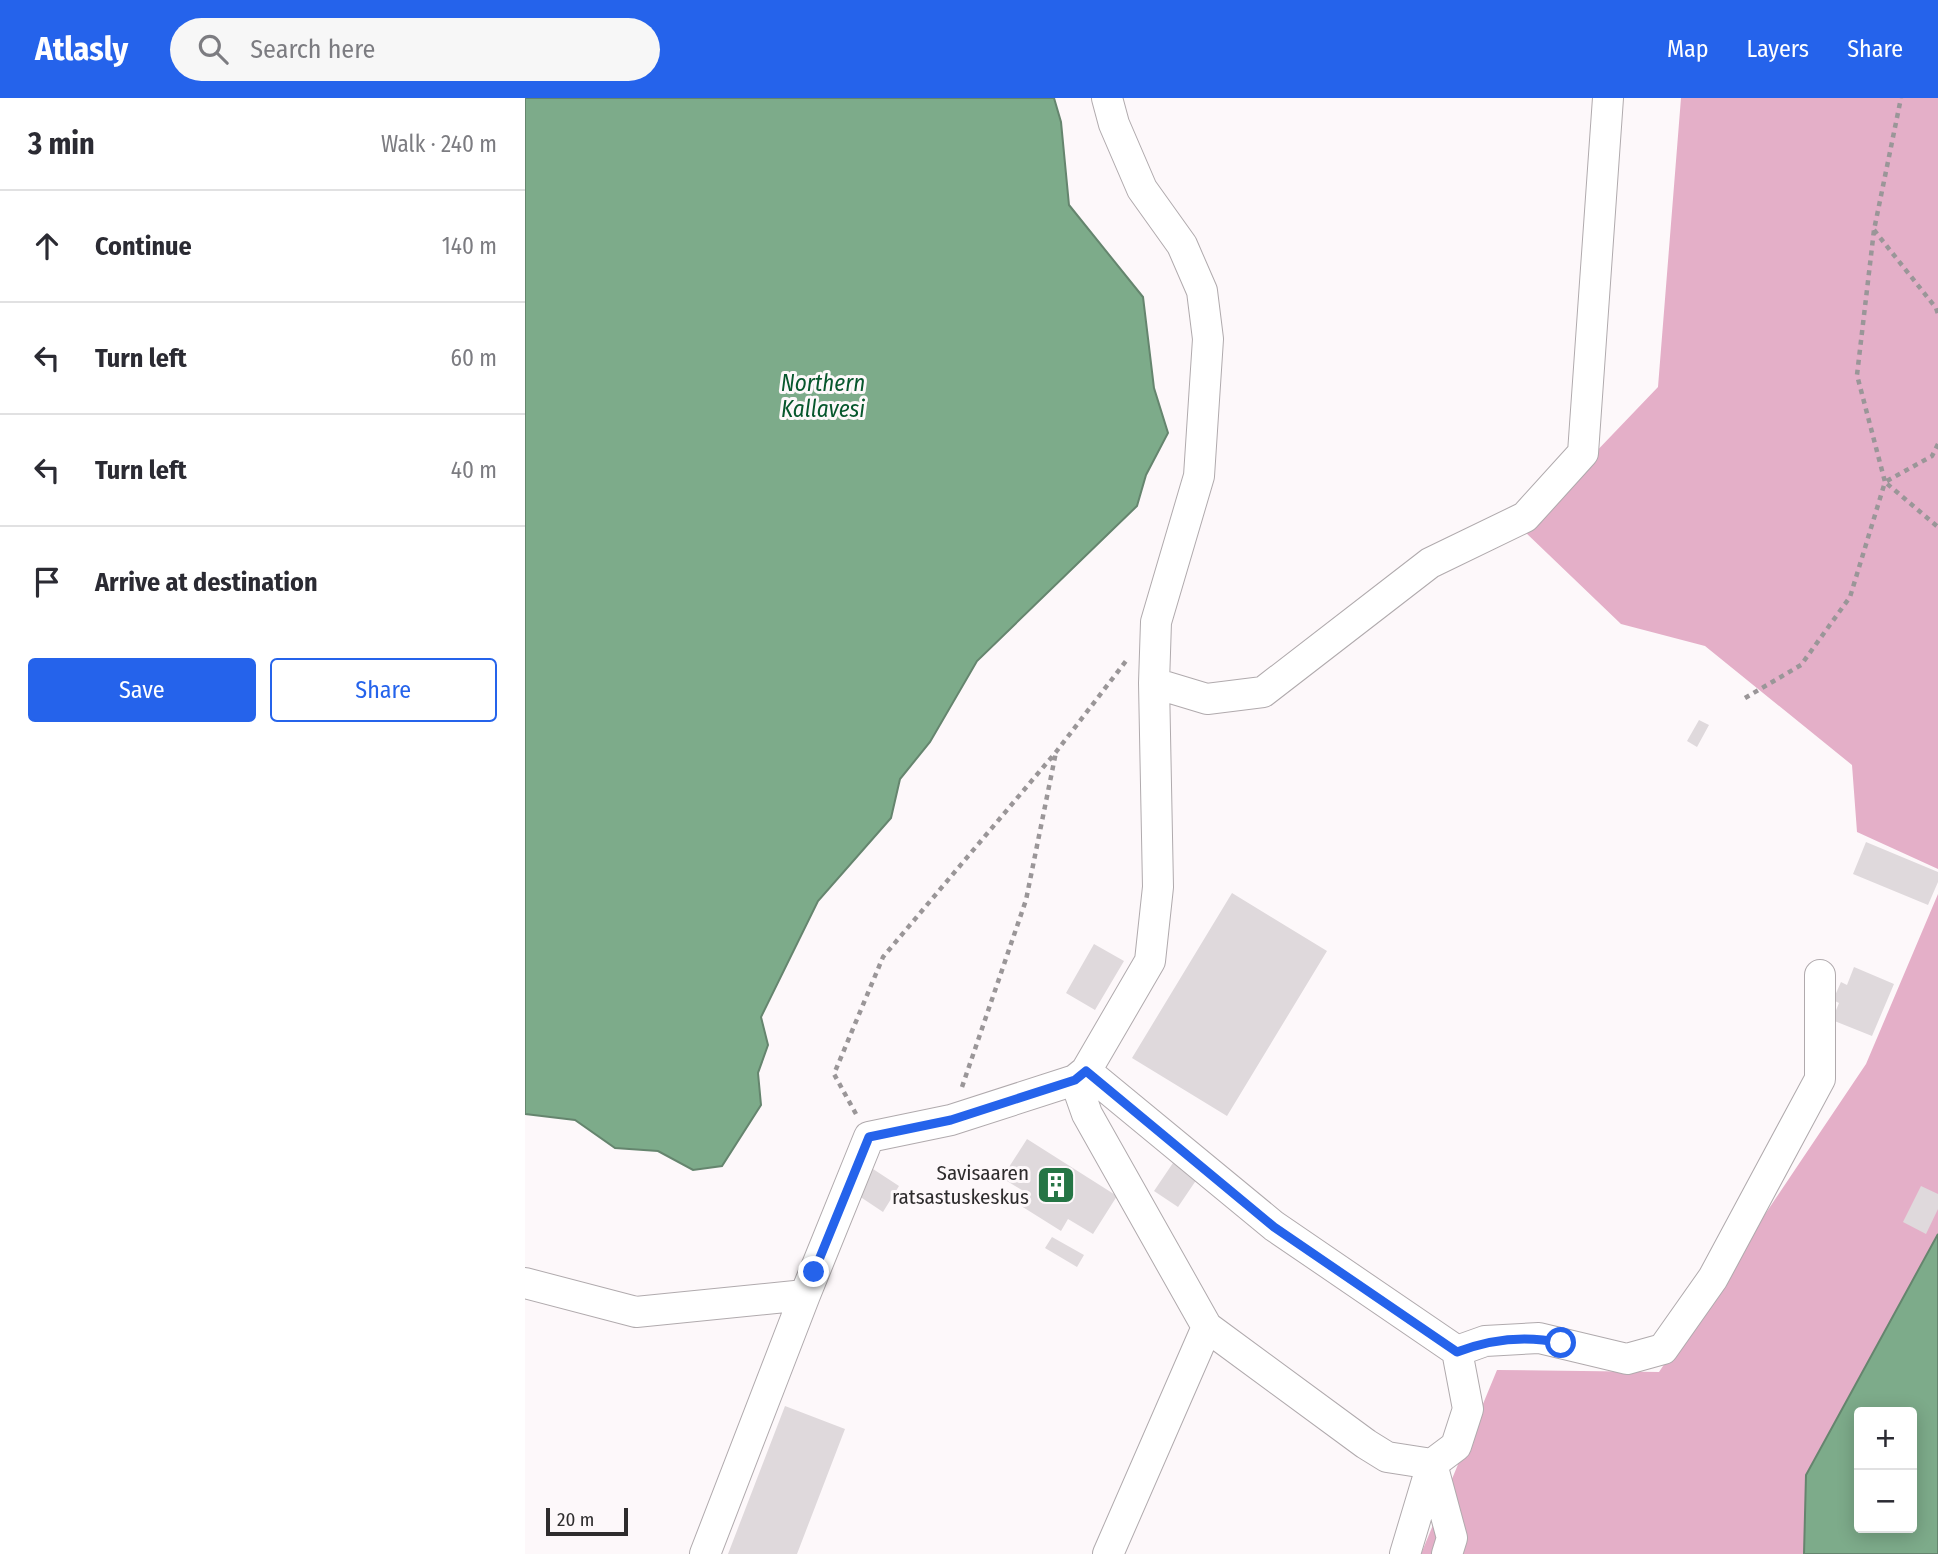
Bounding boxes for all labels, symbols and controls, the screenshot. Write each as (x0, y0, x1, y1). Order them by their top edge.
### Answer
search box (170, 18, 660, 81)
text: Atlasly (35, 29, 128, 69)
icon: search (194, 30, 232, 68)
text: Search here (250, 34, 375, 65)
text: Map (1667, 35, 1709, 63)
text: Layers (1747, 35, 1809, 63)
text: Share (1847, 35, 1903, 63)
text: 3 min (28, 126, 95, 162)
text: Walk · 240 m (381, 130, 497, 158)
icon: ahead (28, 227, 66, 265)
text: Continue (95, 231, 192, 262)
text: 140 m (442, 232, 497, 260)
icon: left (28, 339, 66, 377)
text: Turn left (95, 343, 187, 374)
text: 60 m (451, 344, 497, 372)
water label: Northern Kallavesi (781, 369, 865, 423)
icon: left (28, 451, 66, 489)
text: Turn left (95, 455, 187, 486)
text: 40 m (451, 456, 497, 484)
icon: arrive (28, 563, 66, 601)
text: Arrive at destination (95, 567, 318, 598)
button: Save (28, 658, 256, 722)
button: Share (270, 658, 497, 722)
place label: Savisaaren ratsastuskeskus (892, 1160, 1029, 1210)
building icon: Savisaaren ratsastuskeskus (1035, 1164, 1077, 1206)
route end (798, 1256, 829, 1287)
route start (1545, 1327, 1576, 1358)
map controls (1854, 1407, 1917, 1533)
button: + (1854, 1407, 1917, 1470)
button: − (1854, 1470, 1917, 1533)
scale bar (546, 1505, 628, 1537)
text: 20 m (557, 1508, 594, 1531)

